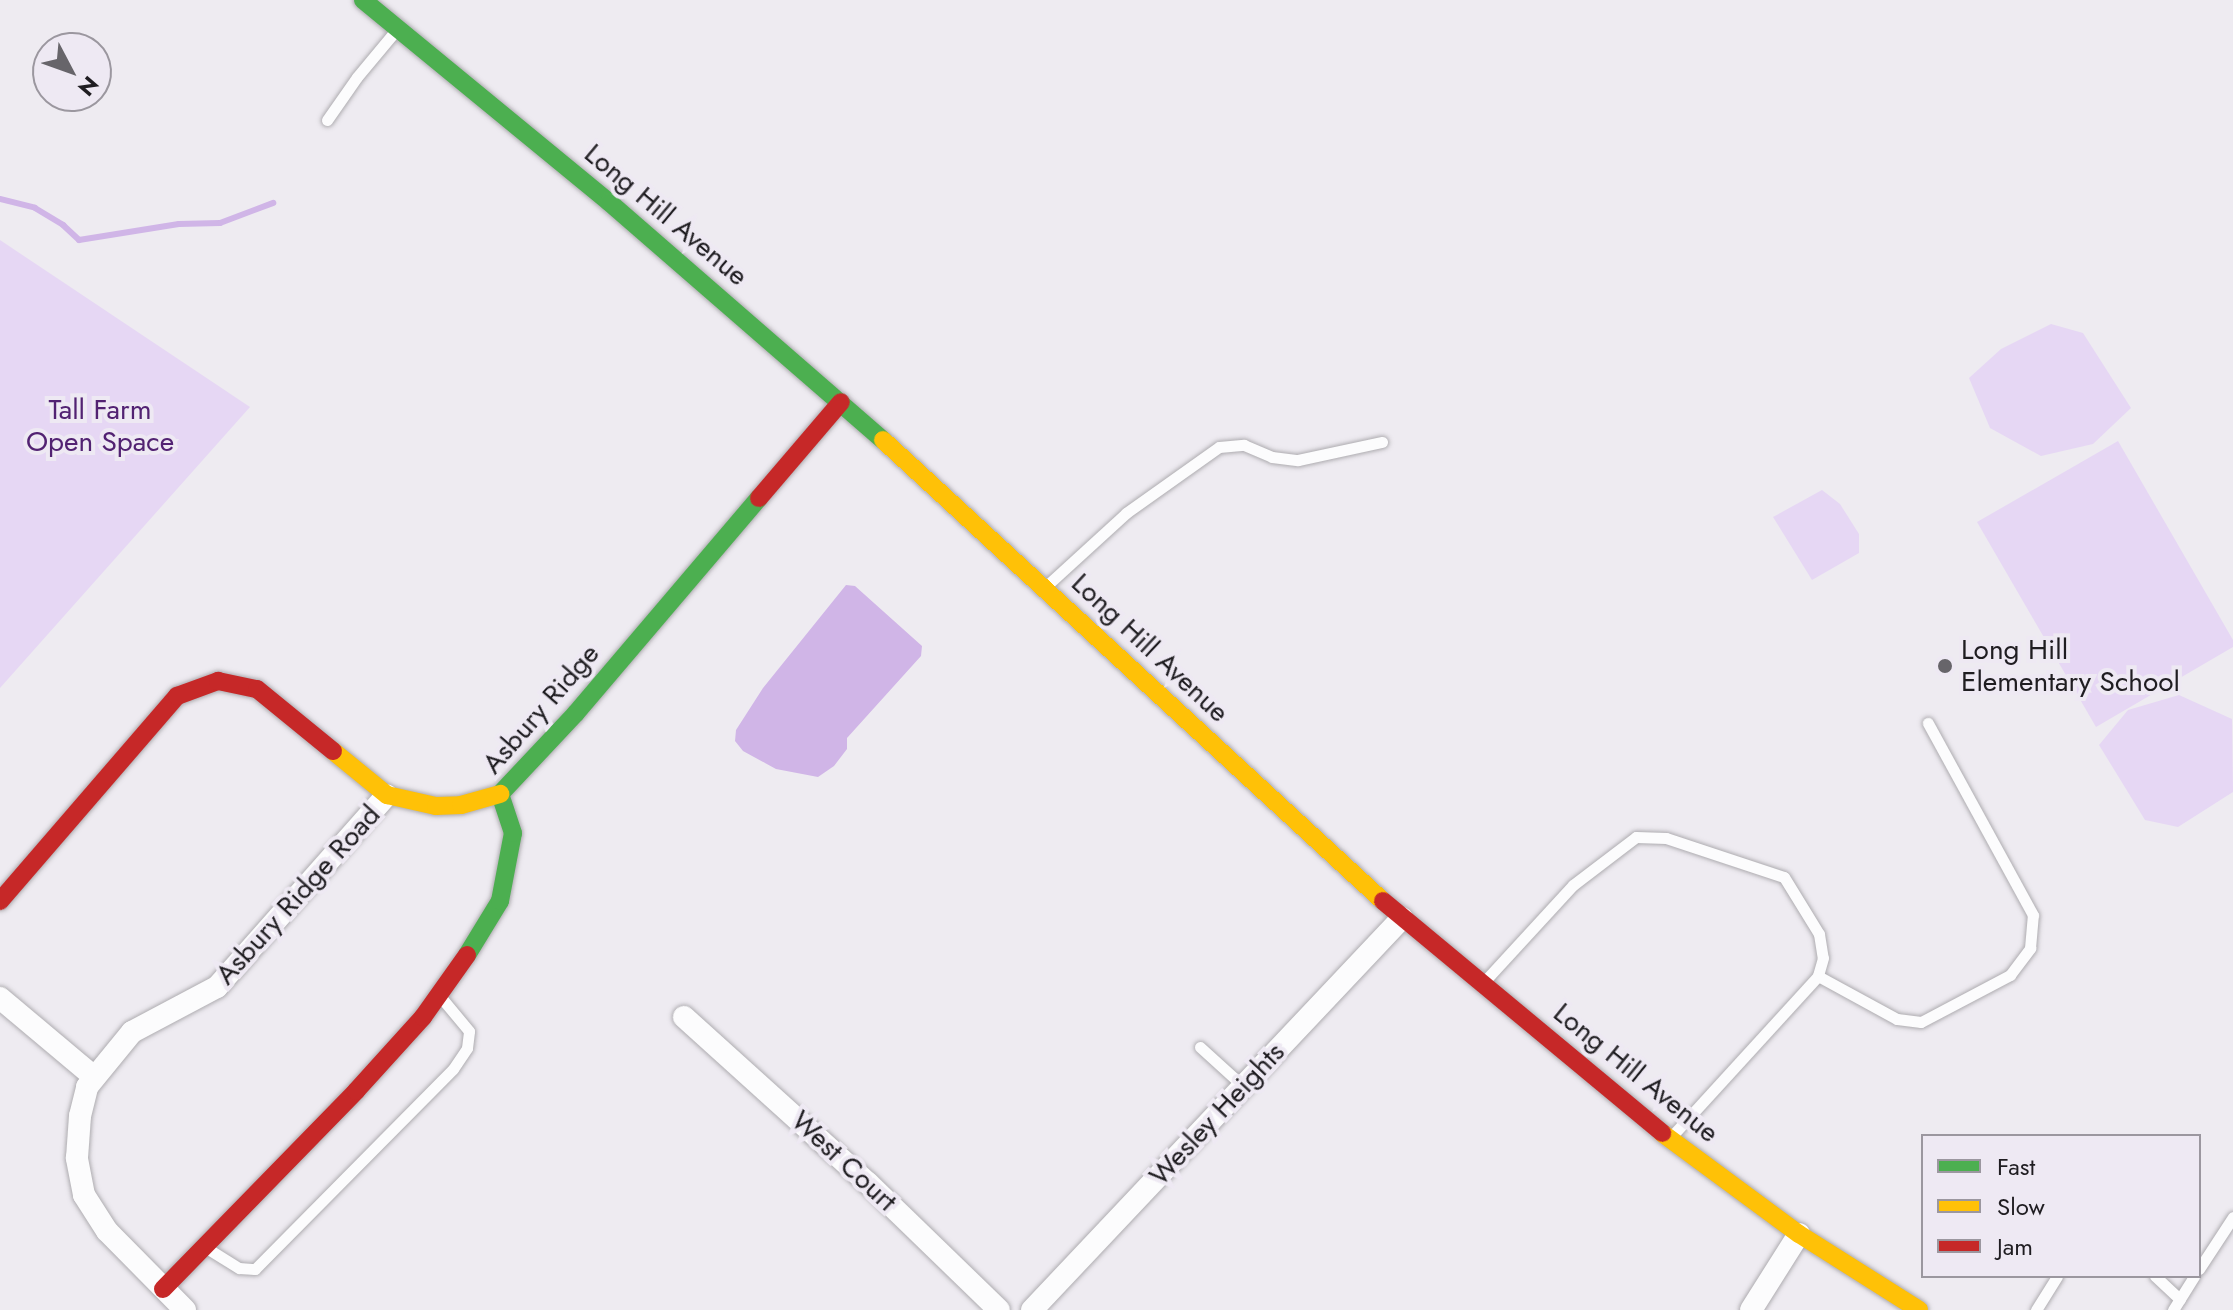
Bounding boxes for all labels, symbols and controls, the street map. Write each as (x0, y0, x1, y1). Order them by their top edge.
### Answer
north arrow (32, 32, 112, 112)
text: N (71, 69, 106, 104)
street label: Long Hill Avenue (578, 137, 754, 293)
park label: Tall Farm Open Space (26, 393, 174, 459)
street label: Long Hill Avenue (1064, 567, 1236, 729)
place label: Long Hill Elementary School (1961, 633, 2180, 699)
street label: Asbury Ridge (476, 637, 606, 781)
marker: Long Hill Elementary School (1936, 657, 1954, 675)
street label: Asbury Ridge Road (209, 798, 387, 992)
street label: Long Hill Avenue (1547, 996, 1725, 1150)
street label: Wesley Heights (1142, 1036, 1292, 1192)
street label: West Court (784, 1104, 904, 1218)
legend (1921, 1134, 2201, 1278)
text: Fast (1997, 1149, 2035, 1184)
text: Slow (1997, 1189, 2045, 1224)
text: Jam (1997, 1229, 2033, 1264)

